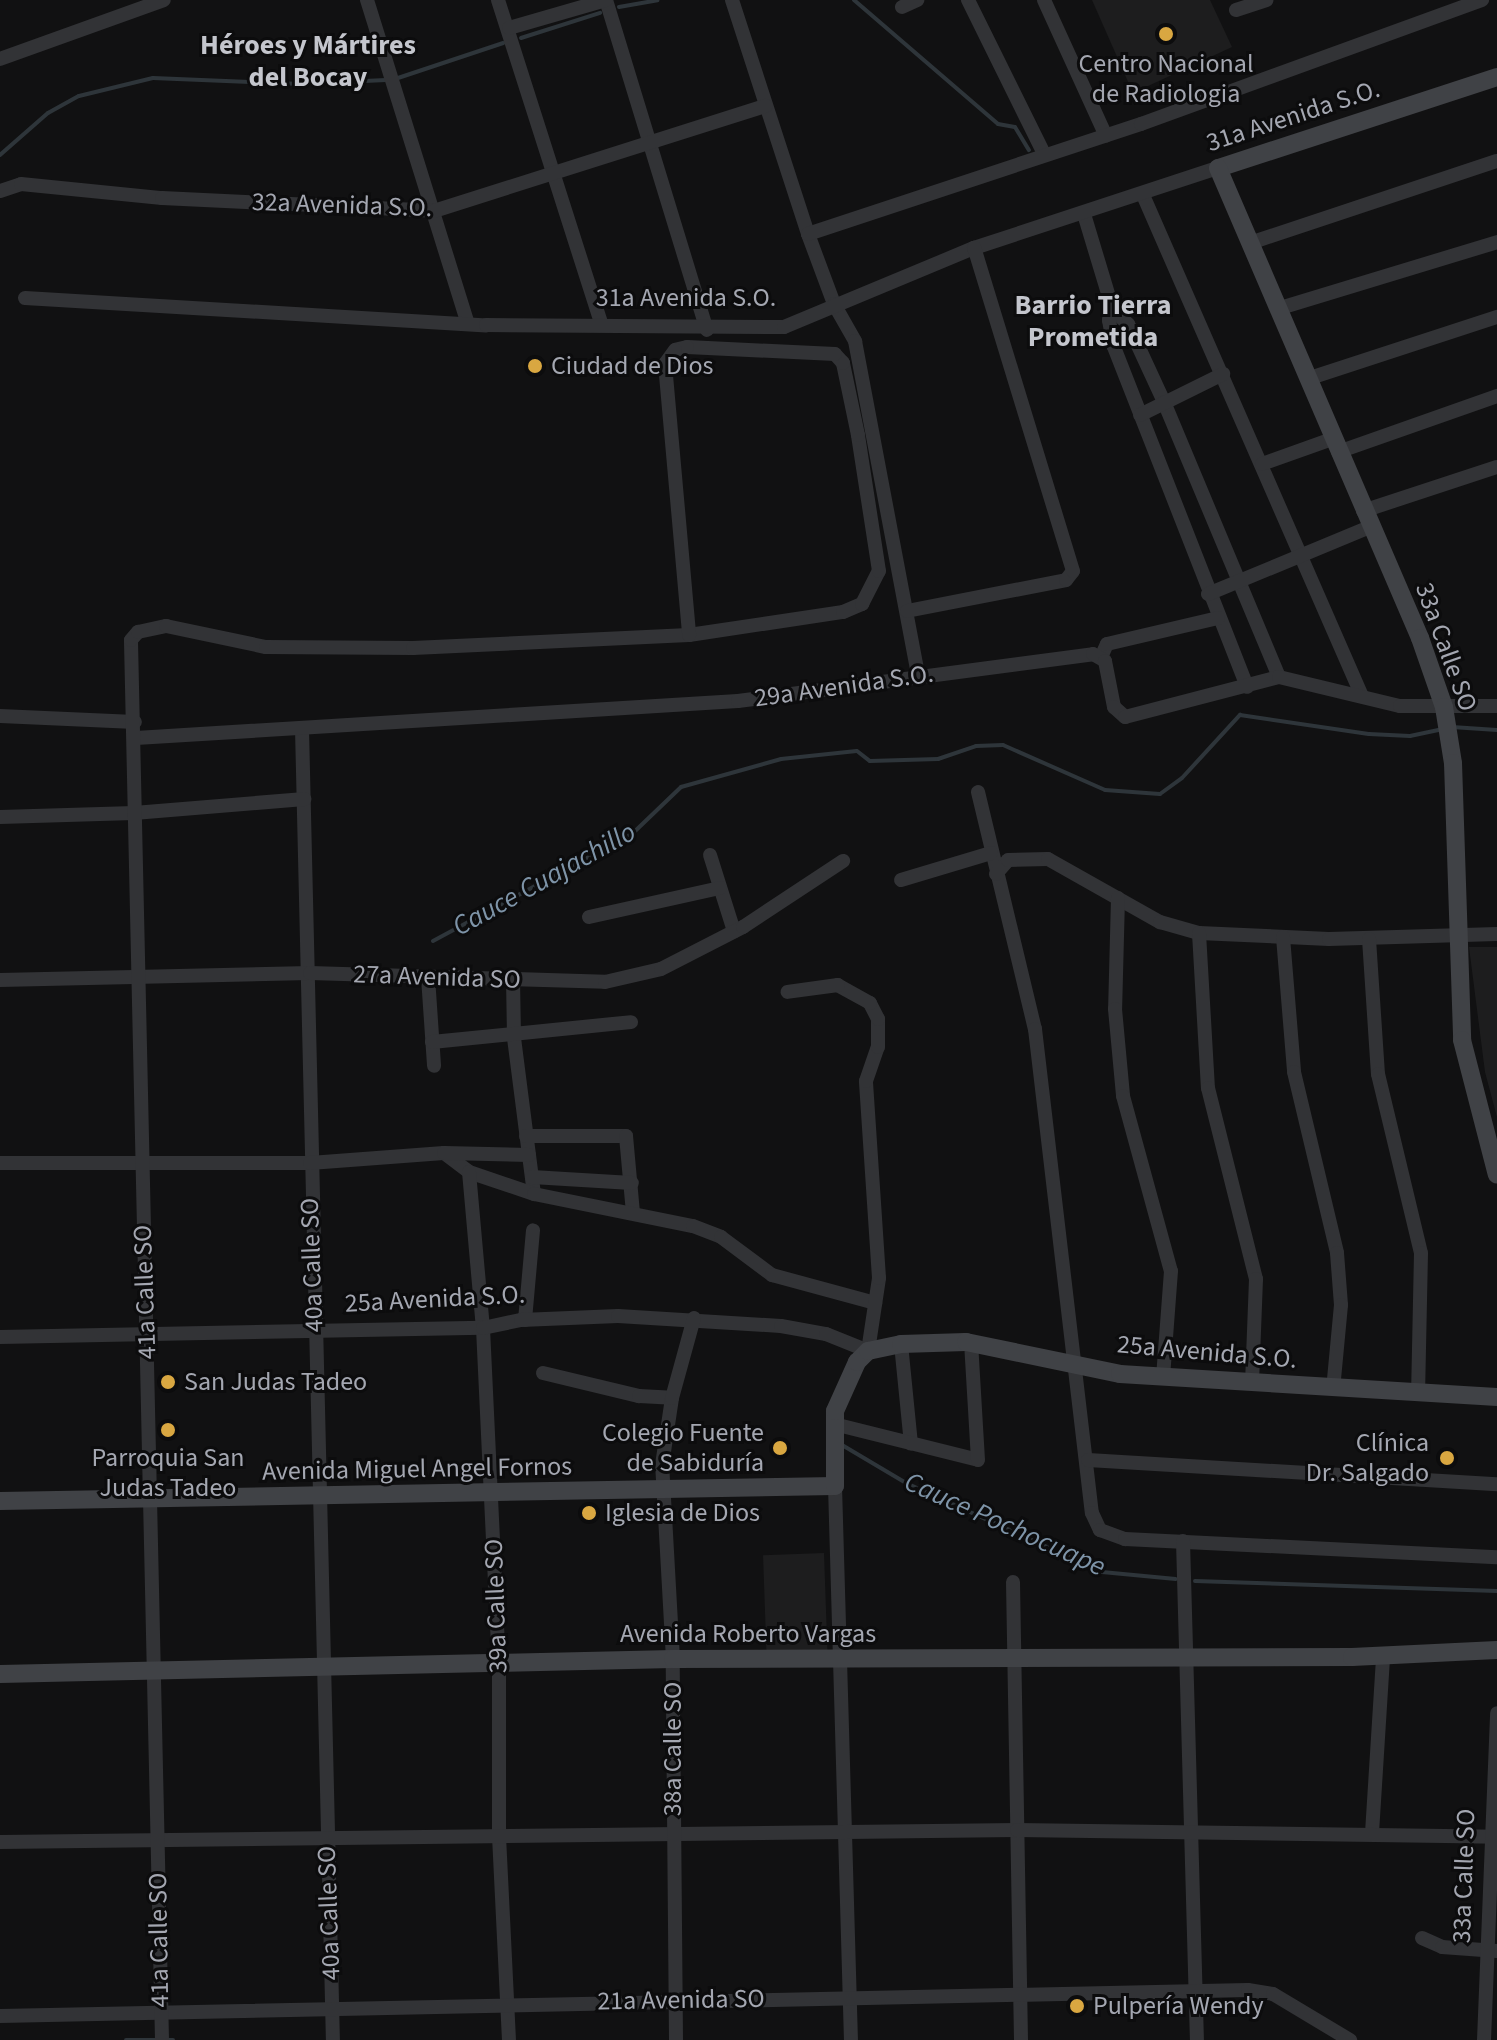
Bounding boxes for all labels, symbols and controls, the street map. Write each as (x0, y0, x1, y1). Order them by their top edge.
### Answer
marker: Centro Nacional de Radiologia (1155, 23, 1177, 45)
district label: Héroes y Mártires del Bocay (200, 28, 416, 94)
place label: Centro Nacional de Radiologia (1078, 48, 1254, 110)
street label: 31a Avenida S.O. (1202, 73, 1384, 159)
street label: 32a Avenida S.O. (251, 186, 433, 224)
street label: 31a Avenida S.O. (596, 282, 776, 314)
district label: Barrio Tierra Prometida (1015, 288, 1171, 354)
place label: Ciudad de Dios (551, 350, 713, 382)
marker: Ciudad de Dios (526, 357, 544, 375)
street label: 33a Calle SO (1408, 578, 1484, 716)
street label: 29a Avenida S.O. (752, 658, 936, 714)
water label: Cauce Cuajachillo (447, 815, 641, 943)
street label: 27a Avenida SO (353, 958, 521, 996)
street label: 40a Calle SO (294, 1197, 330, 1333)
street label: 41a Calle SO (127, 1224, 163, 1360)
street label: 25a Avenida S.O. (344, 1279, 526, 1319)
street label: 25a Avenida S.O. (1116, 1329, 1298, 1375)
place label: San Judas Tadeo (184, 1366, 367, 1398)
marker: San Judas Tadeo (159, 1373, 177, 1391)
place label: Colegio Fuente de Sabiduría (602, 1417, 764, 1478)
marker: Parroquia San Judas Tadeo (159, 1421, 177, 1439)
place label: Clínica Dr. Salgado (1306, 1427, 1429, 1488)
marker: Colegio Fuente de Sabiduría (771, 1439, 789, 1457)
place label: Parroquia San Judas Tadeo (91, 1442, 245, 1504)
marker: Clínica Dr. Salgado (1436, 1447, 1458, 1469)
street label: Avenida Miguel Angel Fornos (262, 1451, 572, 1487)
water label: Cauce Pochocuape (899, 1465, 1111, 1583)
place label: Iglesia de Dios (605, 1497, 760, 1529)
marker: Iglesia de Dios (580, 1504, 598, 1522)
street label: 39a Calle SO (478, 1538, 514, 1674)
street label: Avenida Roberto Vargas (620, 1618, 876, 1650)
street label: 38a Calle SO (657, 1682, 689, 1816)
street label: 33a Calle SO (1446, 1808, 1482, 1944)
street label: 40a Calle SO (311, 1845, 347, 1981)
street label: 41a Calle SO (142, 1872, 176, 2008)
street label: 21a Avenida SO (597, 1983, 765, 2017)
place label: Pulpería Wendy (1093, 1990, 1264, 2022)
marker: Pulpería Wendy (1068, 1997, 1086, 2015)

